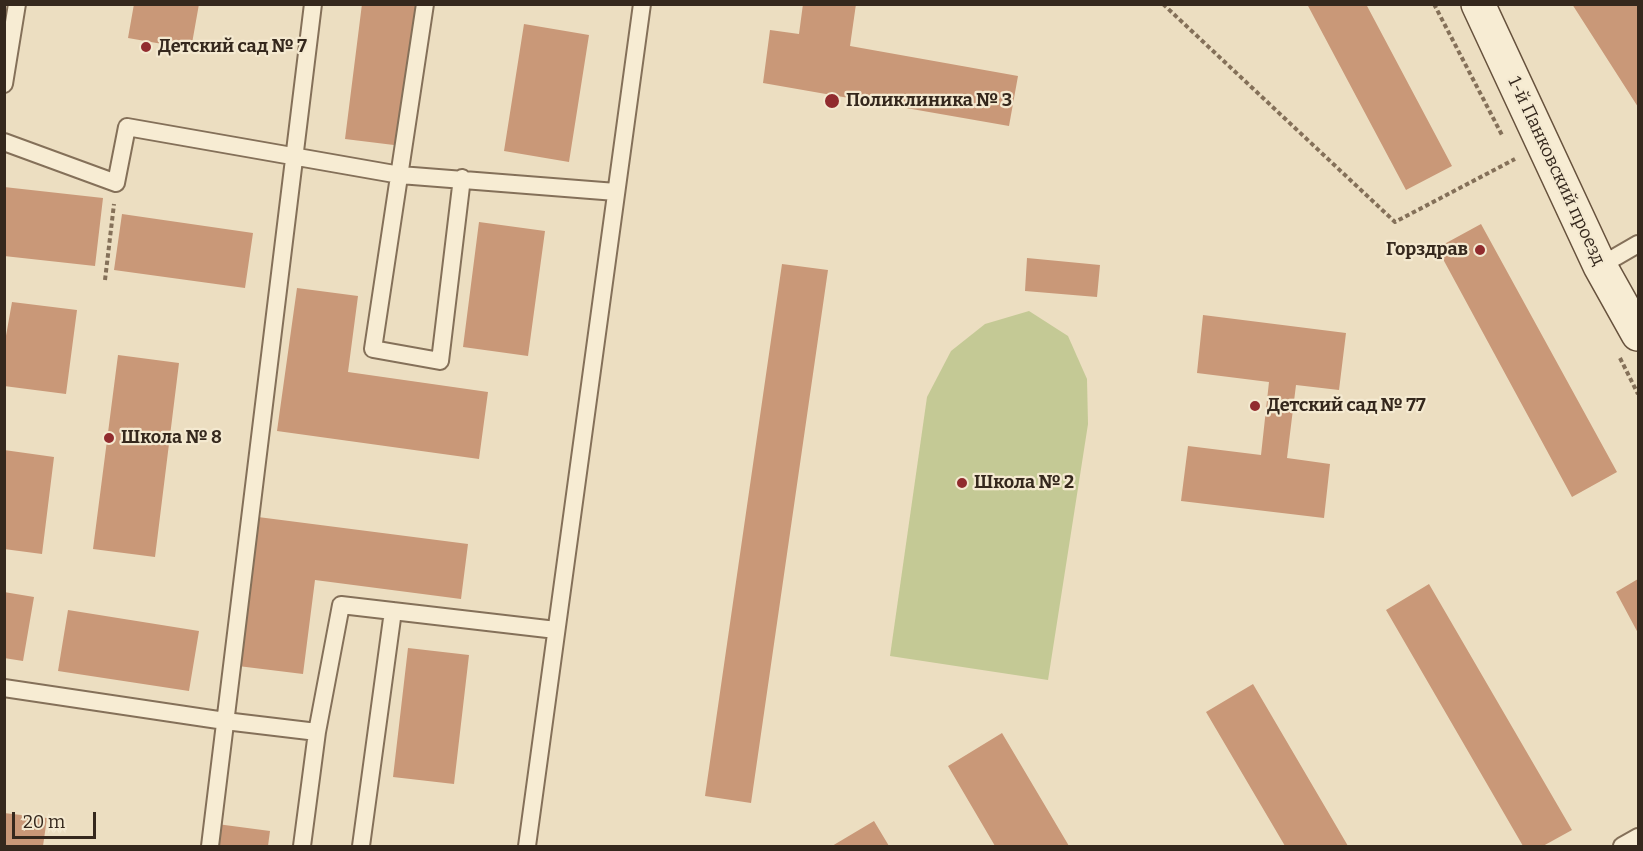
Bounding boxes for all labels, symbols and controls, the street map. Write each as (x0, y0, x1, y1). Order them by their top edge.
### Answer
place label: Детский сад № 7 (158, 36, 307, 58)
marker: Детский сад № 7 (139, 40, 153, 54)
street label: 1-й Панковский проезд (1503, 73, 1609, 269)
place label: Поликлиника № 3 (846, 90, 1012, 112)
marker: Поликлиника № 3 (823, 92, 841, 110)
place label: Горздрав (1386, 239, 1468, 261)
marker: Горздрав (1473, 243, 1487, 257)
place label: Детский сад № 77 (1267, 395, 1426, 417)
marker: Детский сад № 77 (1248, 399, 1262, 413)
place label: Школа № 8 (121, 427, 222, 449)
marker: Школа № 8 (102, 431, 116, 445)
place label: Школа № 2 (974, 472, 1074, 494)
marker: Школа № 2 (955, 476, 969, 490)
scale bar (15, 800, 99, 838)
text: 20 m (23, 811, 65, 833)

